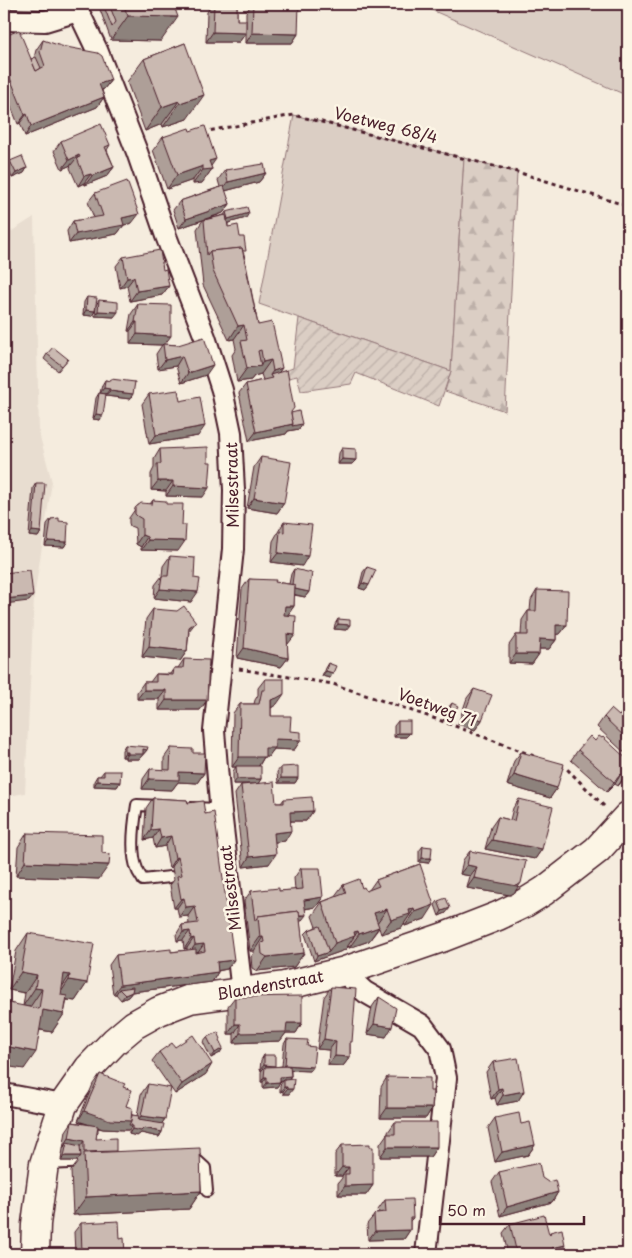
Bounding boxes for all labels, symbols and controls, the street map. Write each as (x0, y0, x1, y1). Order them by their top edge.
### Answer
street label: Voetweg 68/4 (332, 100, 441, 149)
street label: Milsestraat (218, 441, 244, 528)
street label: Voetweg 71 (395, 681, 480, 731)
street label: Milsestraat (212, 844, 246, 932)
street label: Blandenstraat (214, 963, 326, 1005)
scale bar (440, 1193, 583, 1225)
text: 50 m (447, 1198, 486, 1221)

